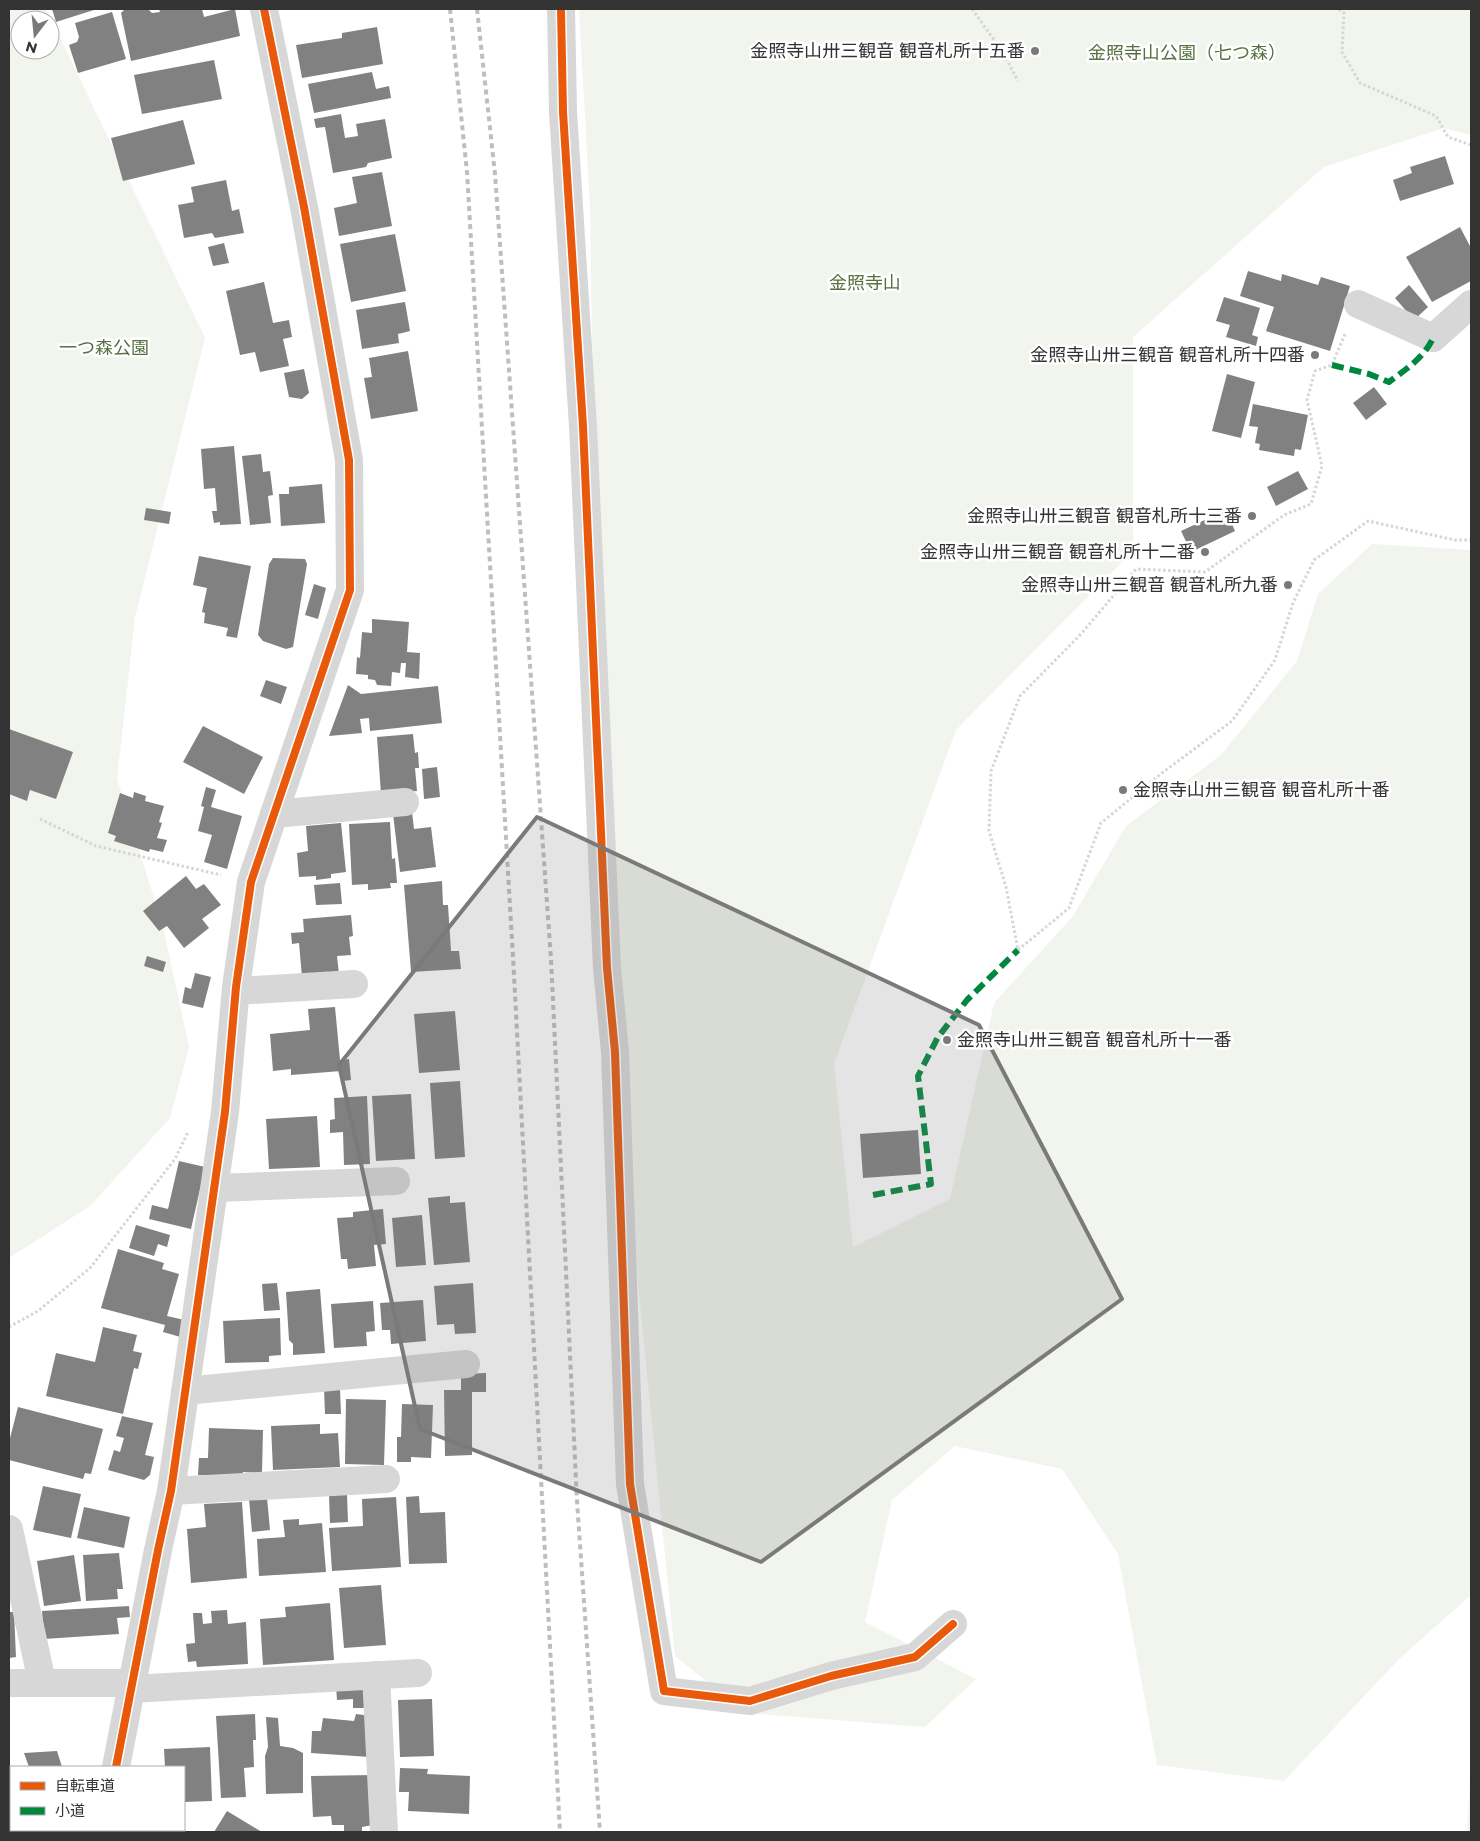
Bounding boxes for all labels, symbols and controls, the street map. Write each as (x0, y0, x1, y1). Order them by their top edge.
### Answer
north arrow (10, 10, 60, 60)
text: N (23, 37, 39, 58)
place label: 金照寺山卅三観音 観音札所十五番 (750, 40, 1025, 62)
park label: 金照寺山公園（七つ森） (1088, 42, 1286, 64)
marker: 金照寺山卅三観音 観音札所十五番 (1029, 45, 1041, 57)
park label: 金照寺山 (829, 272, 901, 294)
park label: 一つ森公園 (59, 337, 149, 359)
place label: 金照寺山卅三観音 観音札所十四番 (1030, 344, 1305, 366)
marker: 金照寺山卅三観音 観音札所十四番 (1309, 349, 1321, 361)
place label: 金照寺山卅三観音 観音札所十三番 (967, 505, 1242, 527)
marker: 金照寺山卅三観音 観音札所十三番 (1246, 510, 1258, 522)
place label: 金照寺山卅三観音 観音札所十二番 (920, 541, 1195, 563)
marker: 金照寺山卅三観音 観音札所十二番 (1199, 546, 1211, 558)
place label: 金照寺山卅三観音 観音札所九番 (1021, 574, 1278, 596)
marker: 金照寺山卅三観音 観音札所九番 (1282, 579, 1294, 591)
place label: 金照寺山卅三観音 観音札所十番 (1133, 779, 1390, 801)
marker: 金照寺山卅三観音 観音札所十番 (1117, 784, 1129, 796)
place label: 金照寺山卅三観音 観音札所十一番 (957, 1029, 1232, 1051)
marker: 金照寺山卅三観音 観音札所十一番 (941, 1034, 953, 1046)
legend (10, 1766, 185, 1831)
text: 自転車道 (55, 1776, 115, 1795)
text: 小道 (55, 1801, 85, 1820)

